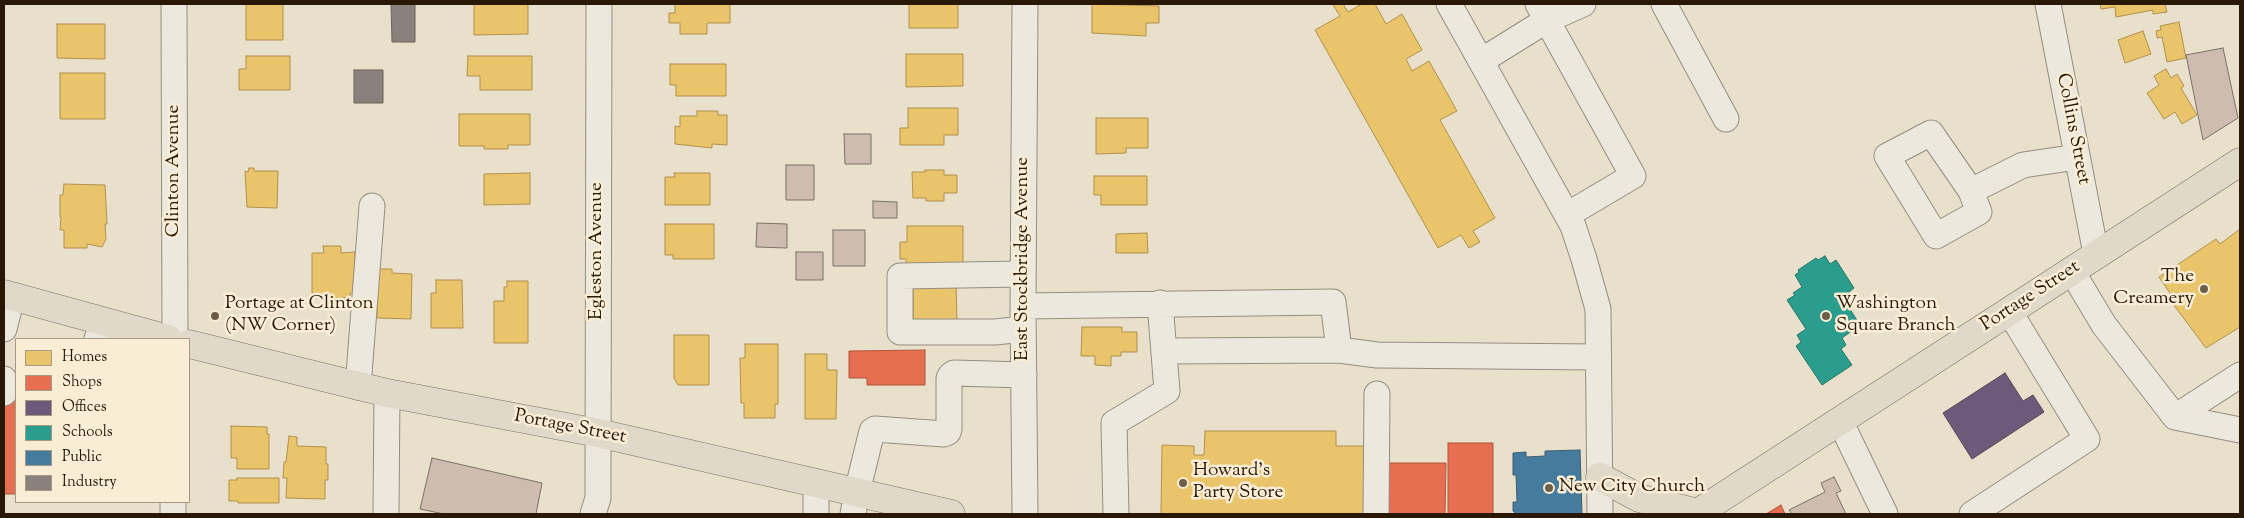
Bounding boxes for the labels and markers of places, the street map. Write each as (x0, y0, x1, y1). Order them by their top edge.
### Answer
place label: The Creamery (2113, 267, 2194, 311)
marker: The Creamery (2198, 283, 2210, 295)
place label: Portage at Clinton (NW Corner) (225, 294, 374, 338)
place label: Washington Square Branch (1836, 294, 1956, 338)
marker: Portage at Clinton (NW Corner) (209, 310, 221, 322)
marker: Washington Square Branch (1820, 310, 1832, 322)
place label: Howard's Party Store (1193, 461, 1283, 505)
marker: Howard's Party Store (1177, 477, 1189, 489)
place label: New City Church (1559, 477, 1705, 499)
marker: New City Church (1543, 482, 1555, 494)

